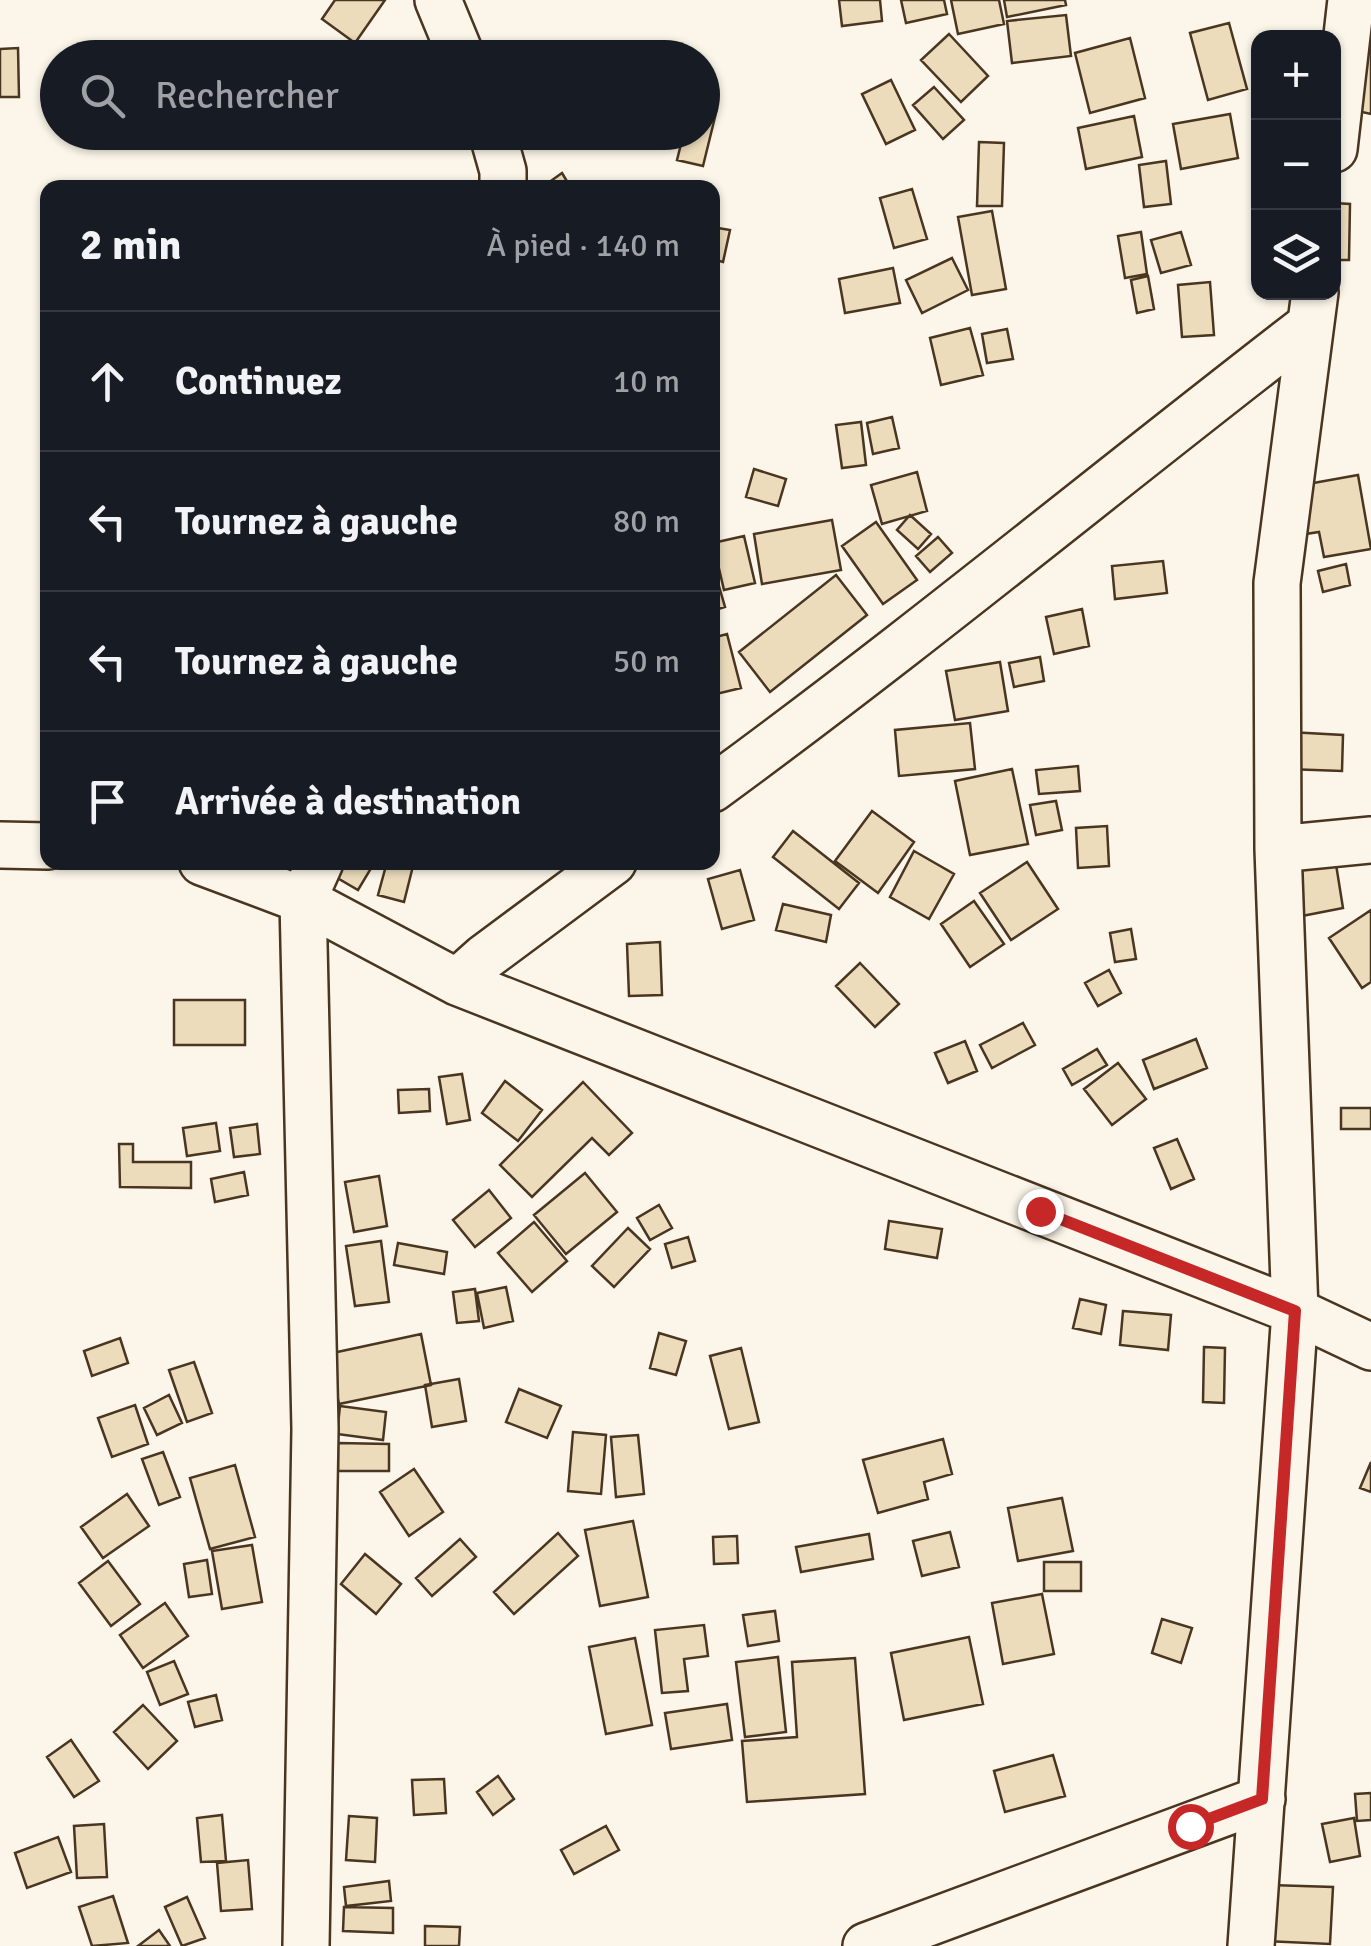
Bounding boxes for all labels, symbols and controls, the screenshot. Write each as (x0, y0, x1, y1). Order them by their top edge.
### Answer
map controls (1251, 30, 1341, 300)
button: + (1251, 30, 1341, 120)
search box (40, 40, 720, 150)
icon: search (75, 68, 130, 123)
text: Rechercher (155, 72, 339, 119)
button: − (1251, 120, 1341, 210)
button: layers (1251, 210, 1341, 300)
text: 2 min (80, 220, 181, 271)
text: À pied · 140 m (487, 226, 680, 265)
icon: ahead (80, 354, 135, 409)
text: Continuez (175, 358, 342, 405)
text: 10 m (613, 362, 680, 401)
icon: left (80, 494, 135, 549)
text: Tournez à gauche (175, 498, 458, 545)
text: 80 m (613, 502, 680, 541)
icon: left (80, 634, 135, 689)
text: Tournez à gauche (175, 638, 458, 685)
text: 50 m (613, 642, 680, 681)
icon: arrive (80, 774, 135, 829)
text: Arrivée à destination (175, 778, 521, 825)
route end (1018, 1189, 1064, 1235)
route start (1168, 1804, 1214, 1850)

